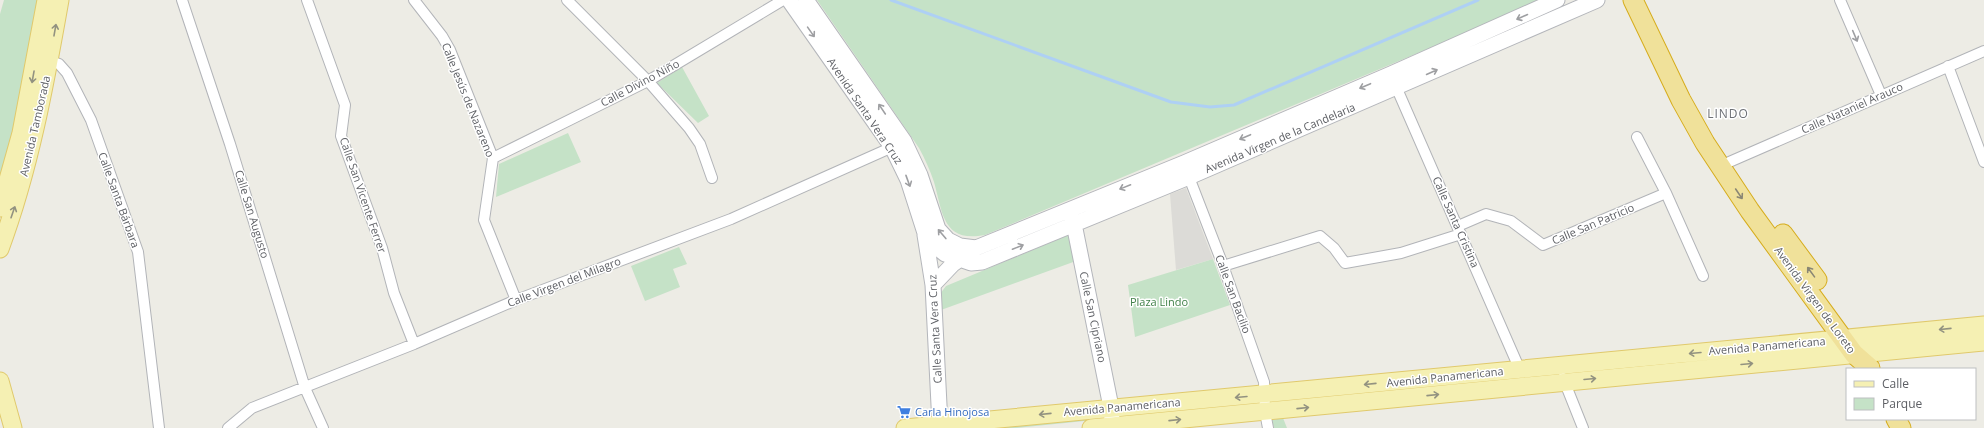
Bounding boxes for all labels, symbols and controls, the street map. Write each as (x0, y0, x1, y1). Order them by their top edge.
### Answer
one-way arrow (1517, 14, 1529, 21)
one-way arrow (51, 24, 59, 37)
one-way arrow (807, 26, 815, 37)
one-way arrow (1852, 29, 1860, 41)
street label: Calle Jesús de Nazareno (439, 40, 498, 160)
street label: Calle Divino Niño (598, 55, 682, 110)
street label: Avenida Santa Vera Cruz (824, 55, 907, 167)
one-way arrow (1426, 68, 1438, 76)
one-way arrow (29, 70, 37, 83)
street label: Avenida Tamborada (16, 74, 53, 178)
street label: Calle Nataniel Arauco (1799, 78, 1905, 137)
one-way arrow (1359, 83, 1371, 90)
street label: Avenida Virgen de la Candelaria (1202, 99, 1357, 176)
one-way arrow (878, 104, 886, 115)
district label: LINDO (1707, 105, 1749, 122)
one-way arrow (1240, 134, 1252, 141)
street label: Calle San Vicente Ferrer (337, 135, 390, 255)
street label: Calle Santa Bárbara (95, 150, 144, 250)
street label: Calle San Augusto (232, 168, 273, 260)
one-way arrow (905, 174, 912, 187)
street label: Calle Santa Cristina (1430, 174, 1483, 270)
one-way arrow (1120, 183, 1132, 191)
one-way arrow (1734, 188, 1743, 199)
street label: Calle San Patricio (1549, 199, 1637, 248)
one-way arrow (10, 206, 17, 219)
one-way arrow (937, 228, 946, 239)
one-way arrow (1011, 243, 1023, 251)
street label: Avenida Virgen de Loreto (1771, 243, 1860, 357)
street label: Calle San Bacilio (1212, 252, 1255, 336)
street label: Calle Virgen del Milagro (505, 253, 623, 310)
one-way arrow (1807, 267, 1816, 278)
street label: Calle San Cipriano (1077, 270, 1111, 364)
street label: Calle Santa Vera Cruz (924, 274, 945, 384)
park label: Plaza Lindo (1130, 294, 1189, 309)
one-way arrow (1939, 325, 1952, 332)
street label: Avenida Panamericana (1708, 333, 1826, 358)
one-way arrow (1689, 349, 1702, 356)
one-way arrow (1740, 360, 1753, 368)
street label: Avenida Panamericana (1386, 363, 1504, 390)
legend (1846, 368, 1976, 420)
one-way arrow (1583, 375, 1596, 383)
text: Calle (1882, 375, 1909, 392)
one-way arrow (1364, 381, 1377, 388)
one-way arrow (1426, 391, 1439, 399)
one-way arrow (1235, 393, 1248, 400)
street label: Avenida Panamericana (1063, 394, 1181, 419)
text: Parque (1882, 395, 1922, 412)
supermarket icon: Carla Hinojosa (896, 404, 912, 420)
place label: Carla Hinojosa (915, 404, 989, 419)
one-way arrow (1296, 405, 1309, 412)
one-way arrow (1039, 410, 1052, 418)
one-way arrow (1168, 417, 1181, 424)

